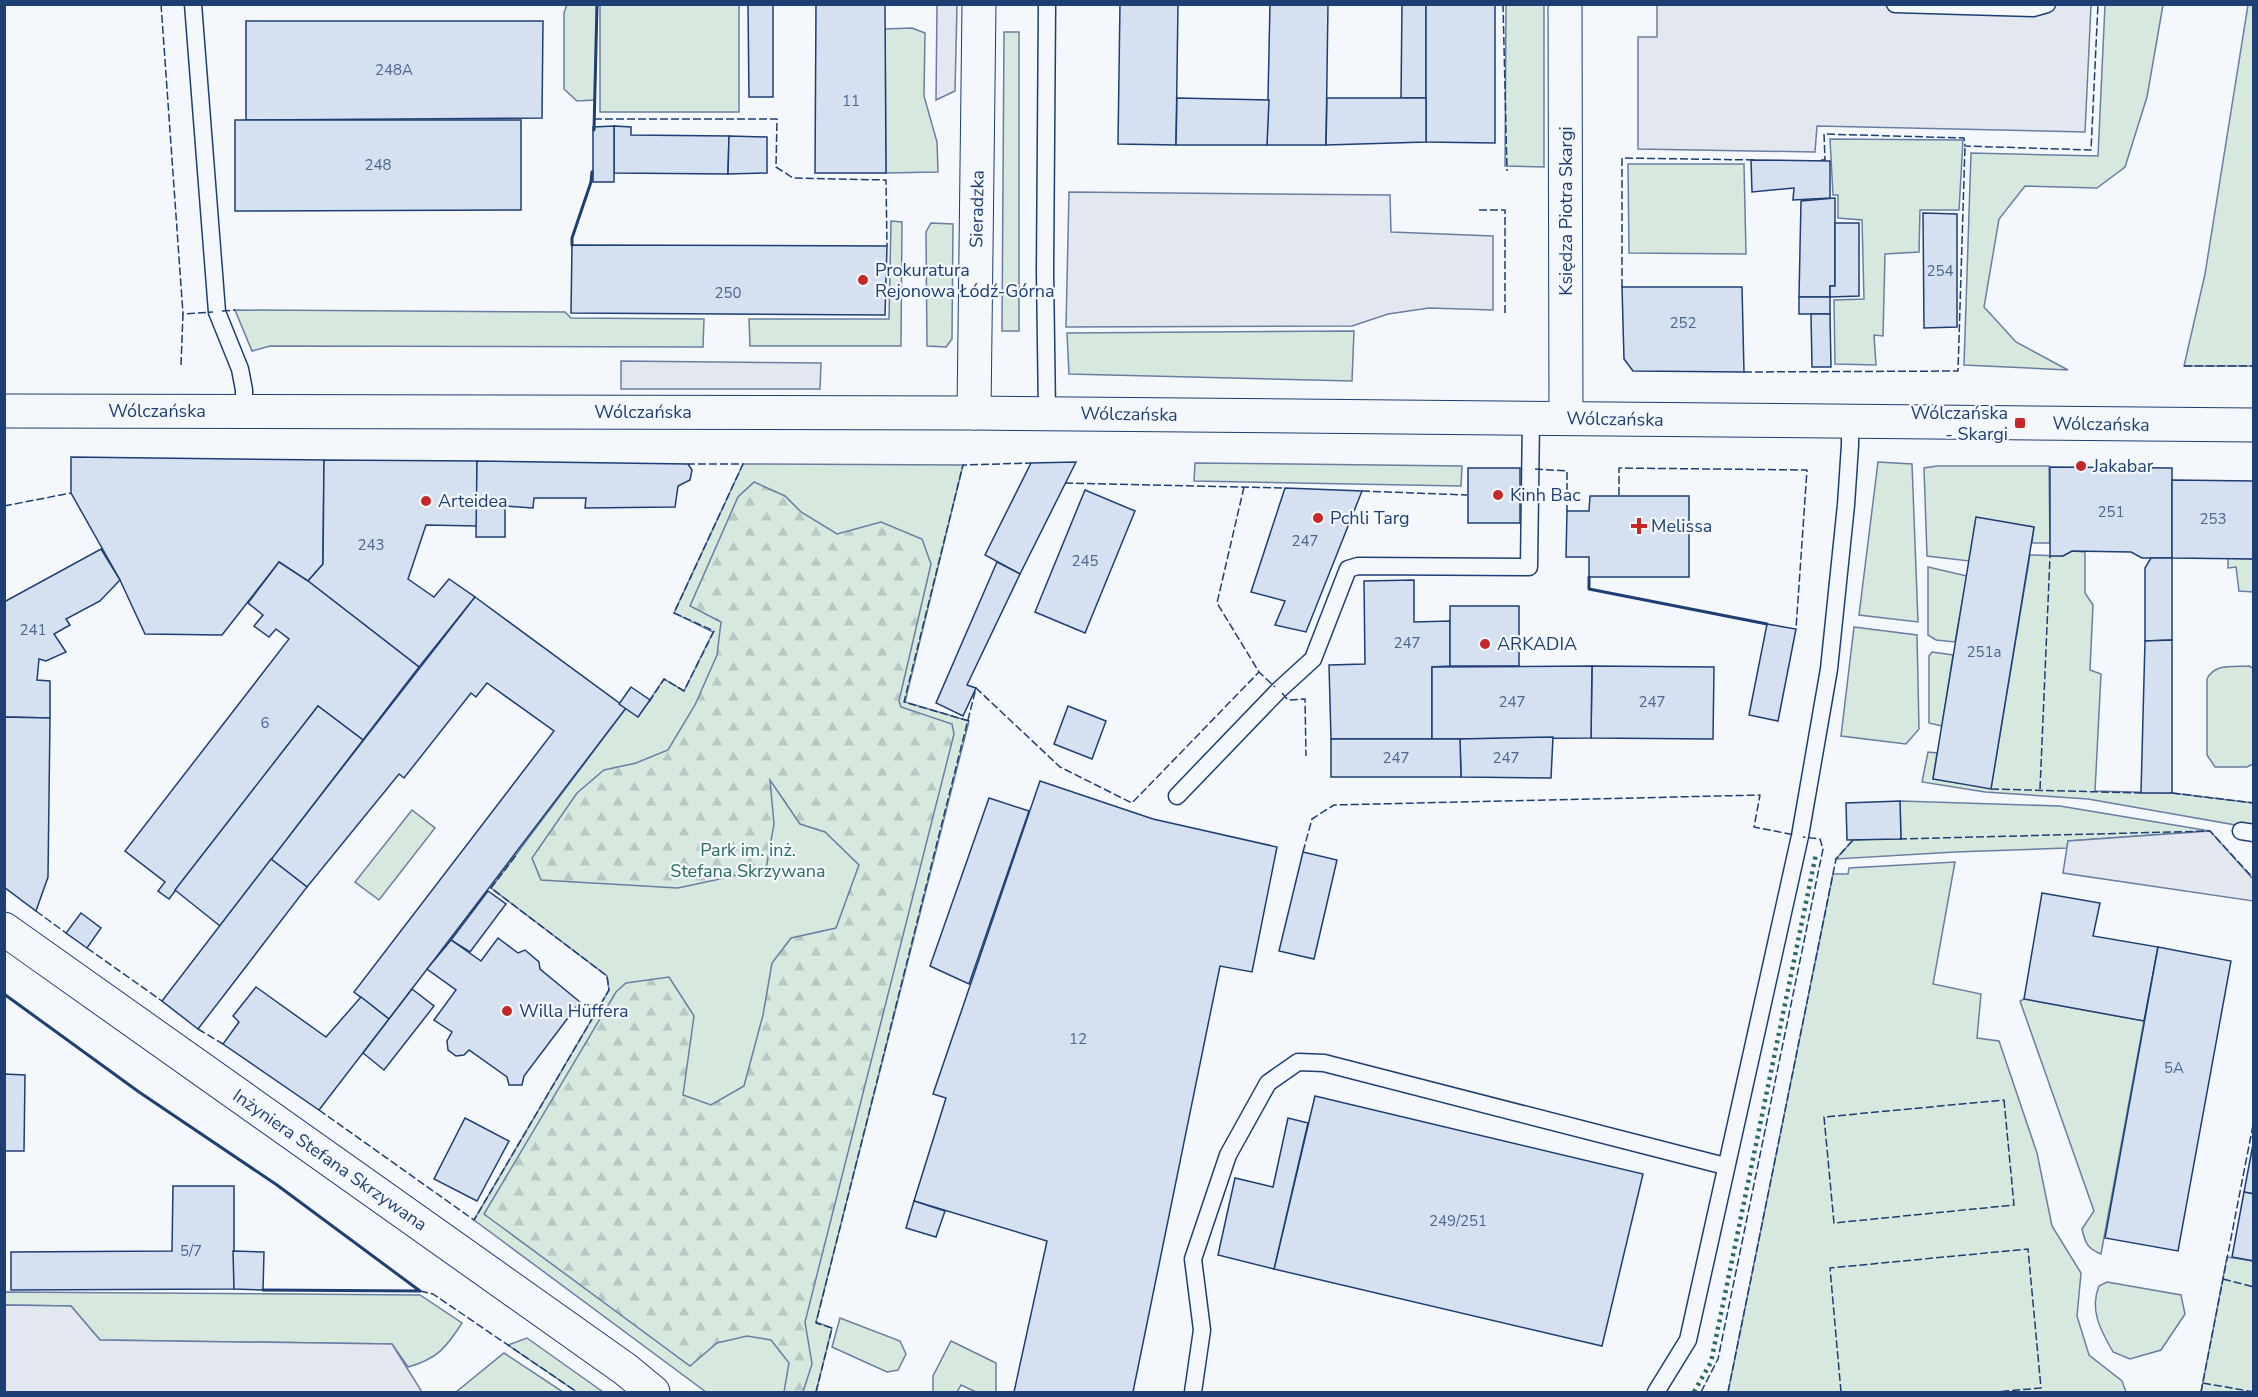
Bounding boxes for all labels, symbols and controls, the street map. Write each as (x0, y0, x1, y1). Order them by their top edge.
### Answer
house number: 248A (375, 60, 413, 80)
house number: 11 (842, 91, 860, 111)
street label: Księdza Piotra Skargi (1554, 126, 1578, 296)
house number: 248 (364, 155, 392, 175)
street label: Sieradzka (964, 170, 990, 248)
place label: Prokuratura Rejonowa Łódź-Górna (875, 258, 1055, 303)
house number: 254 (1926, 261, 1954, 281)
marker: Prokuratura Rejonowa Łódź-Górna (856, 273, 870, 287)
house number: 250 (714, 283, 742, 303)
house number: 252 (1669, 313, 1697, 333)
street label: Wólczańska (108, 399, 206, 423)
street label: Wólczańska (594, 400, 692, 424)
street label: Wólczańska (1080, 401, 1178, 427)
place label: Wólczańska - Skargi (1911, 401, 2008, 446)
street label: Wólczańska (1566, 406, 1664, 432)
street label: Wólczańska (2052, 411, 2150, 437)
marker: Wólczańska - Skargi (2013, 416, 2027, 430)
place label: Jakabar (2092, 454, 2154, 478)
marker: Jakabar (2074, 459, 2088, 473)
place label: Kinh Bac (1510, 483, 1581, 507)
marker: Kinh Bac (1491, 488, 1505, 502)
place label: Arteidea (438, 489, 508, 513)
marker: Arteidea (419, 494, 433, 508)
house number: 251 (2097, 502, 2125, 522)
place label: Pchli Targ (1330, 506, 1410, 530)
house number: 253 (2199, 509, 2227, 529)
marker: Pchli Targ (1311, 511, 1325, 525)
place label: Melissa (1651, 514, 1712, 538)
marker: Melissa (1632, 519, 1646, 533)
house number: 247 (1291, 531, 1319, 551)
house number: 243 (357, 535, 385, 555)
house number: 245 (1071, 551, 1099, 571)
house number: 241 (19, 620, 47, 640)
place label: ARKADIA (1497, 632, 1577, 656)
house number: 247 (1393, 633, 1421, 653)
marker: ARKADIA (1478, 637, 1492, 651)
house number: 251a (1967, 642, 2001, 662)
house number: 247 (1498, 692, 1526, 712)
house number: 247 (1638, 692, 1666, 712)
house number: 6 (260, 713, 270, 733)
house number: 247 (1382, 748, 1410, 768)
house number: 247 (1492, 748, 1520, 768)
park label: Park im. inż. Stefana Skrzywana (670, 838, 826, 883)
place label: Willa Hüffera (519, 999, 629, 1023)
marker: Willa Hüffera (500, 1004, 514, 1018)
house number: 12 (1069, 1029, 1087, 1049)
house number: 5A (2164, 1058, 2184, 1078)
street label: Inżyniera Stefana Skrzywana (228, 1084, 432, 1236)
house number: 249/251 (1429, 1211, 1487, 1231)
house number: 5/7 (180, 1241, 202, 1261)

